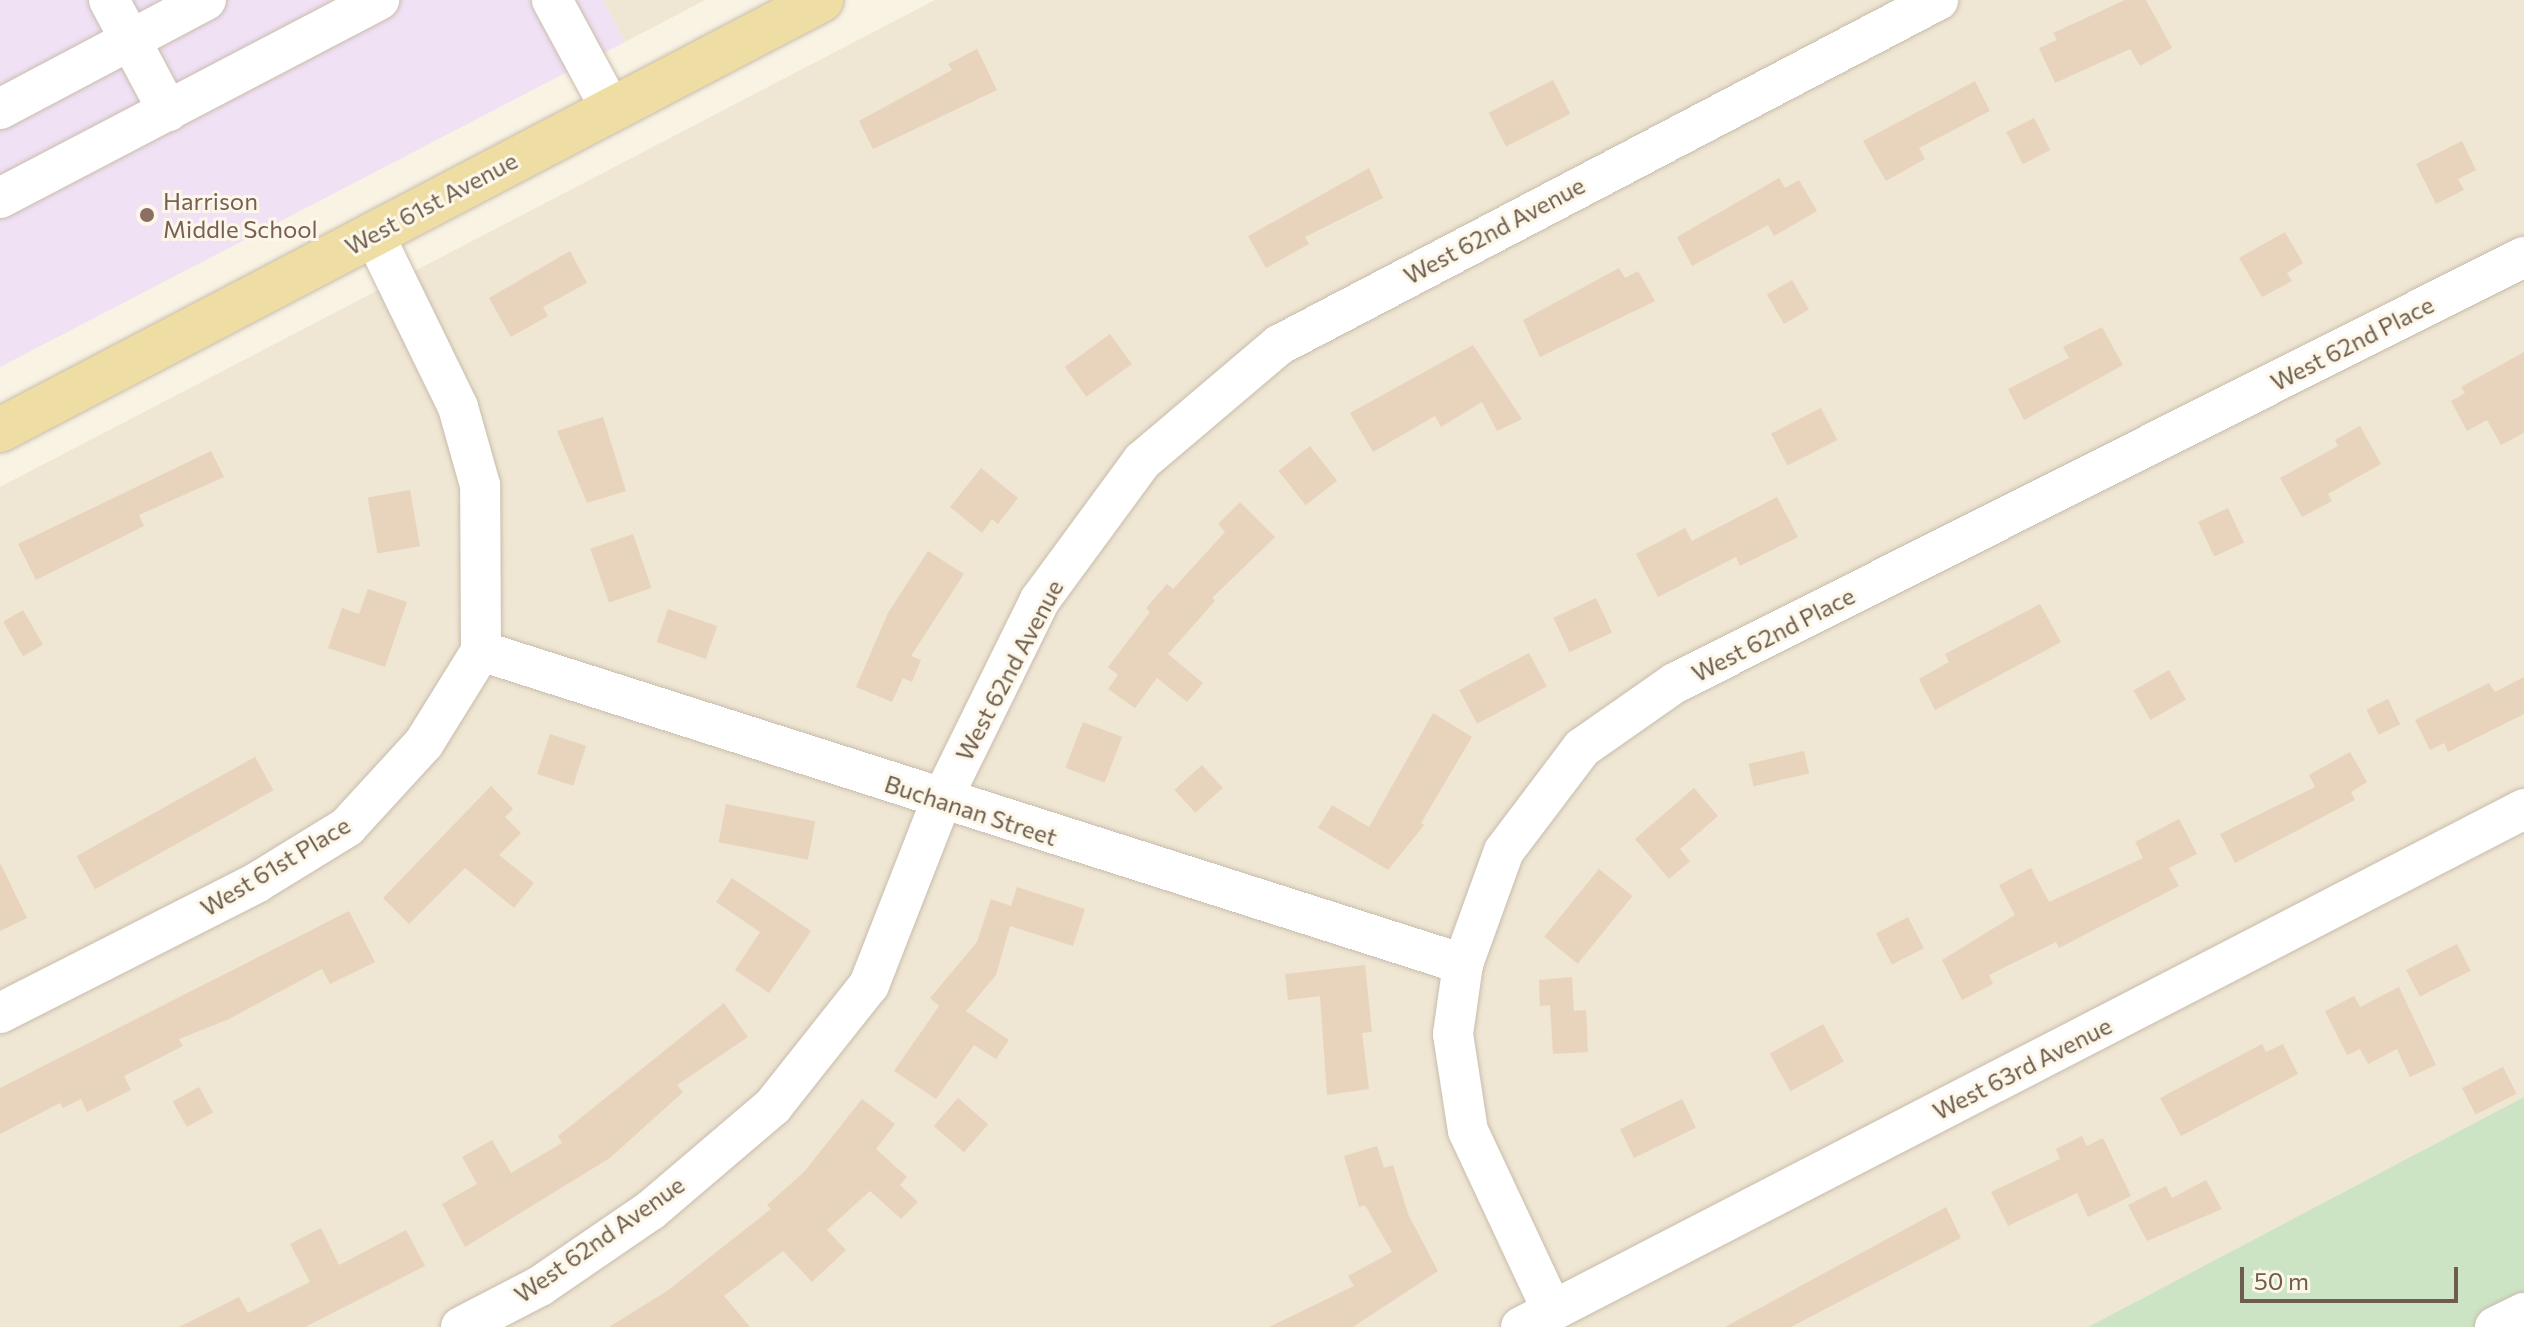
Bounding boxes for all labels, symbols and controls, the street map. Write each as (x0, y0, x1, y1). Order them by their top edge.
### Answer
street label: West 61st Avenue (340, 145, 522, 261)
street label: West 62nd Avenue (1399, 170, 1589, 290)
place label: Harrison Middle School (163, 187, 318, 243)
marker: Harrison Middle School (138, 206, 156, 224)
street label: West 62nd Place (2266, 290, 2438, 396)
street label: West 62nd Avenue (949, 575, 1069, 765)
street label: West 62nd Place (1687, 581, 1859, 687)
street label: Buchanan Street (881, 769, 1061, 851)
street label: West 61st Place (195, 810, 355, 922)
street label: West 63rd Avenue (1928, 1011, 2116, 1125)
street label: West 62nd Avenue (509, 1170, 689, 1308)
scale bar (2244, 1251, 2462, 1301)
text: 50 m (2254, 1266, 2309, 1295)

